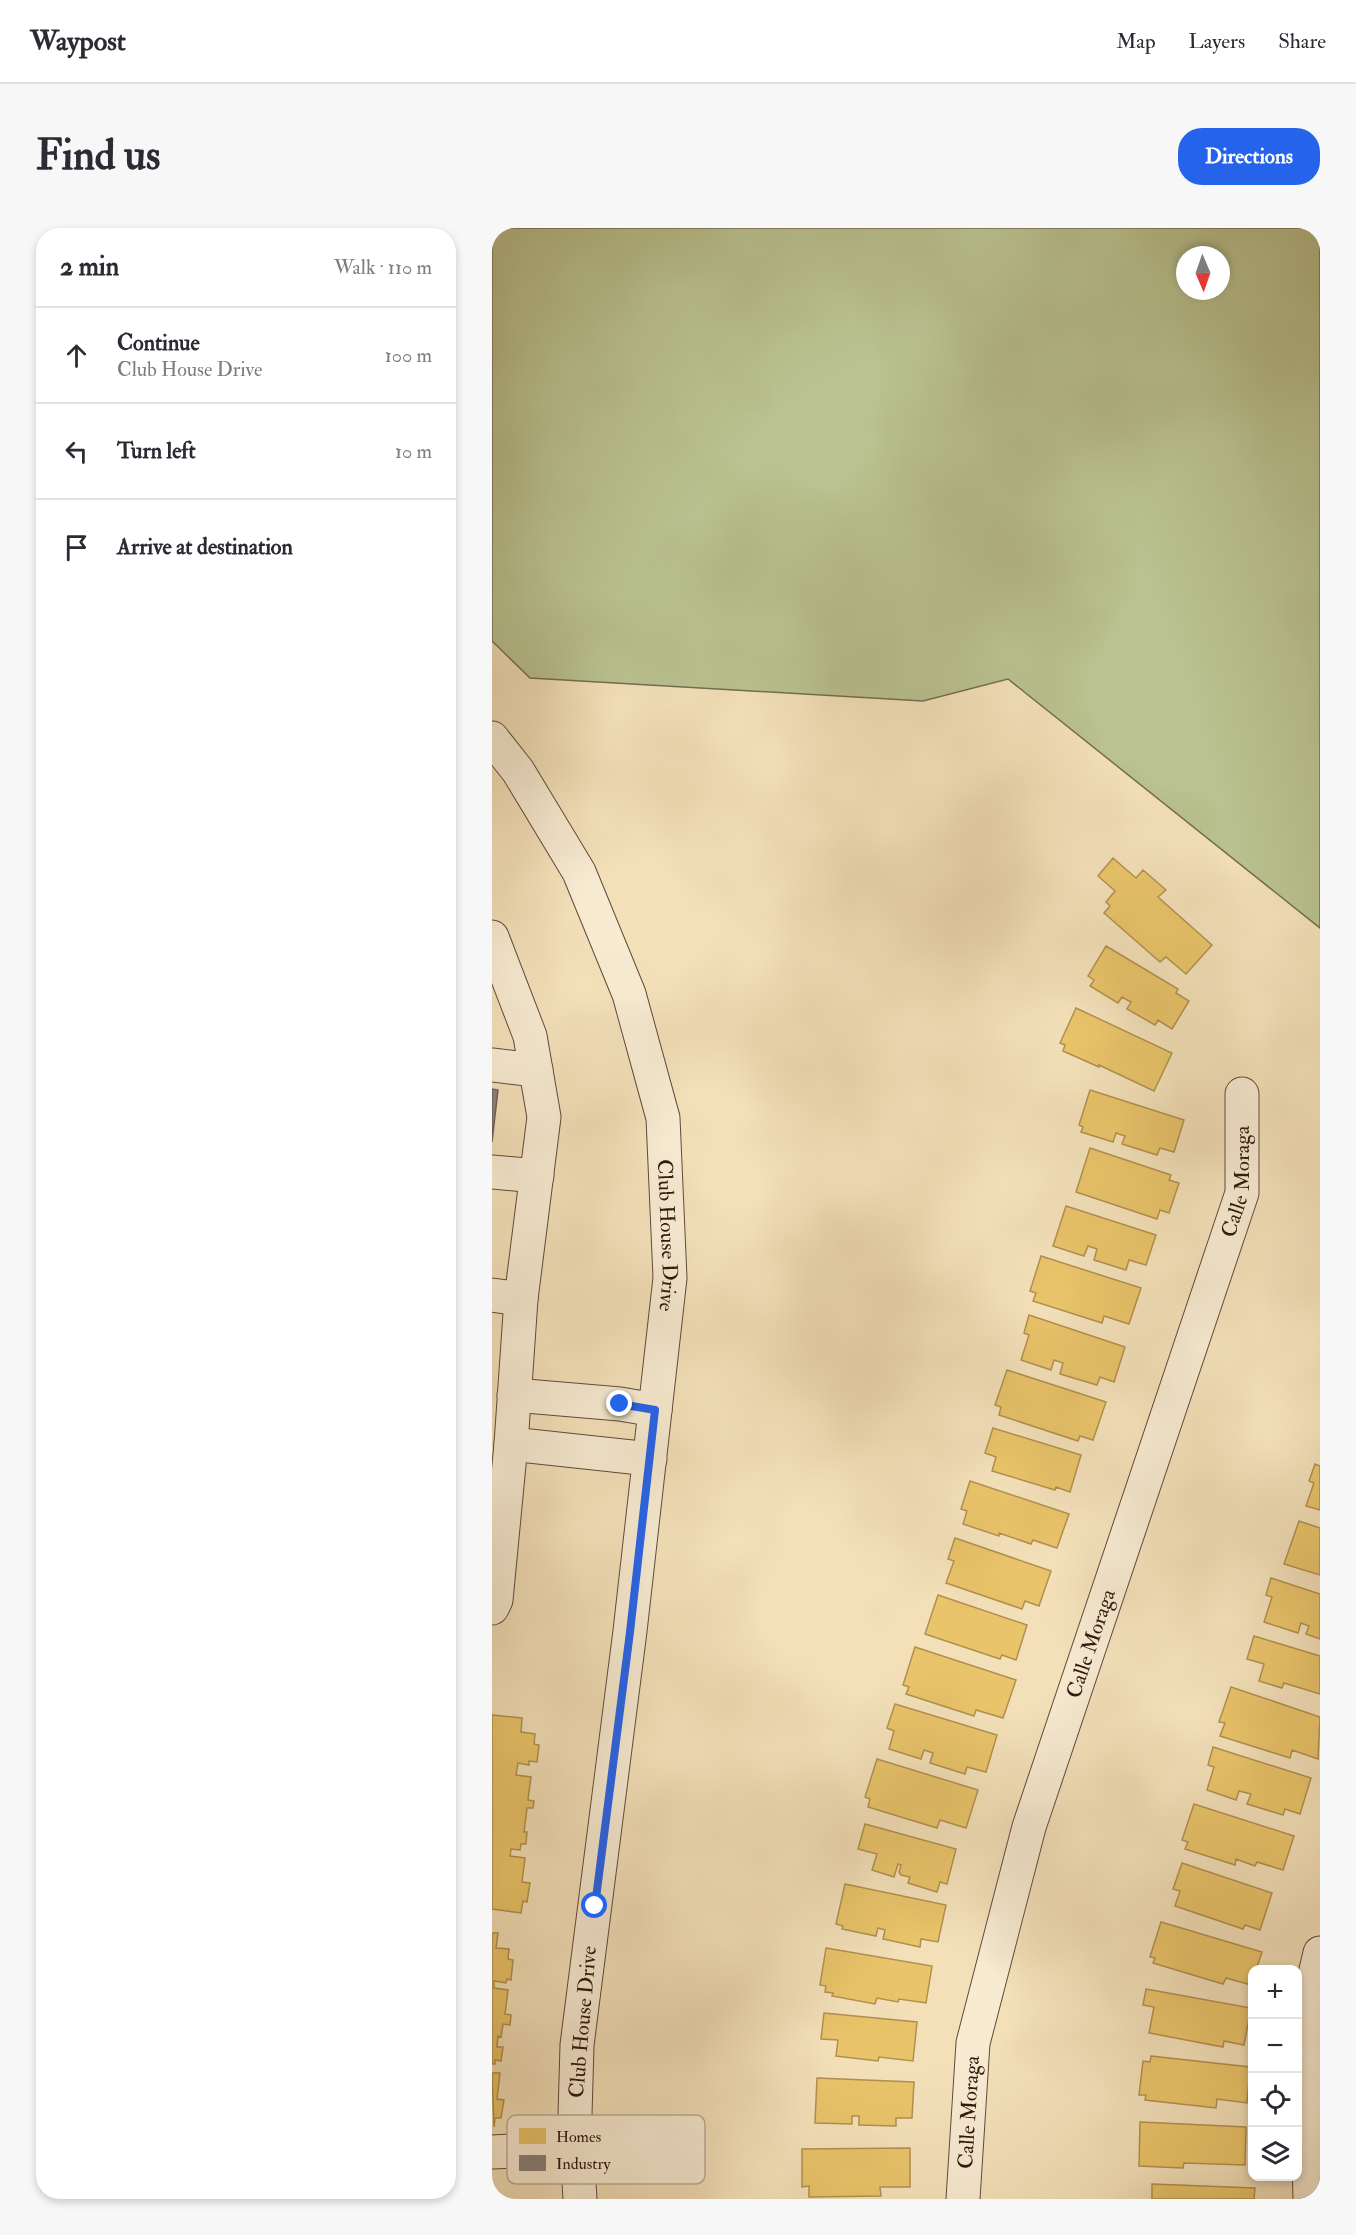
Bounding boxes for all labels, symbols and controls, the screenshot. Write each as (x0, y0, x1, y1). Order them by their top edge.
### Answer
text: Waypost (30, 24, 126, 59)
text: Map (1116, 28, 1156, 55)
text: Layers (1189, 28, 1245, 55)
text: Share (1278, 28, 1326, 55)
button: Directions (1178, 128, 1320, 185)
text: Find us (36, 130, 160, 182)
north arrow (1176, 246, 1230, 300)
text: 2 min (60, 251, 119, 283)
text: Walk · 110 m (334, 255, 432, 280)
text: Continue (117, 329, 200, 357)
icon: ahead (60, 339, 93, 372)
text: 100 m (385, 343, 432, 368)
text: Club House Drive (117, 357, 262, 382)
icon: left (60, 435, 93, 468)
text: Turn left (117, 437, 196, 465)
text: 10 m (395, 439, 432, 464)
icon: arrive (60, 531, 93, 564)
text: Arrive at destination (117, 533, 293, 561)
street label: Calle Moraga (1215, 1125, 1256, 1241)
street label: Club House Drive (651, 1159, 684, 1313)
route end (606, 1390, 632, 1416)
street label: Calle Moraga (1060, 1585, 1122, 1702)
route start (581, 1892, 607, 1918)
street label: Club House Drive (563, 1945, 603, 2099)
map controls (1248, 1965, 1302, 2181)
button: + (1248, 1965, 1302, 2019)
button: − (1248, 2019, 1302, 2073)
street label: Calle Moraga (951, 2054, 986, 2170)
button: locate (1248, 2073, 1302, 2127)
legend (507, 2115, 705, 2184)
text: Homes (556, 2127, 601, 2147)
button: layers (1248, 2127, 1302, 2181)
text: Industry (556, 2154, 611, 2174)

